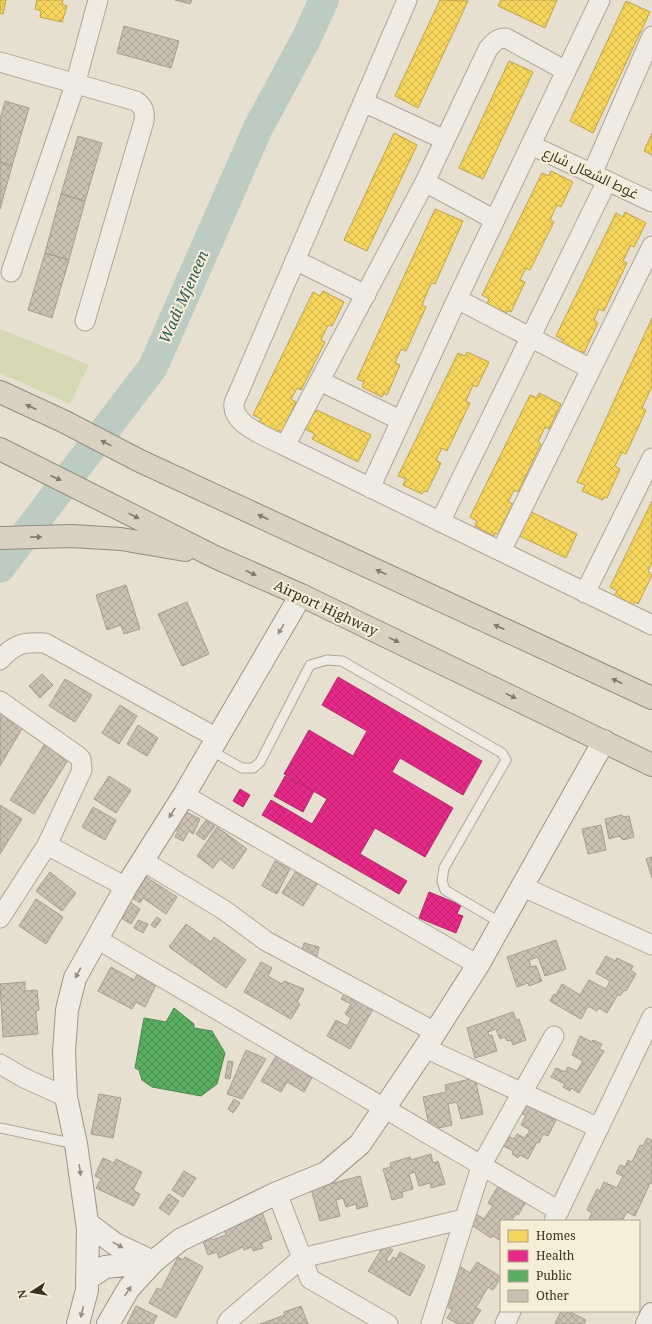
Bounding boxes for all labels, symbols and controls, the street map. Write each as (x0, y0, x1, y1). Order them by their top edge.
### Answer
street label: غوط الشعال شارع (540, 142, 642, 203)
water label: Wadi Mjeneen (154, 247, 212, 346)
one-way arrow (26, 404, 37, 410)
one-way arrow (100, 440, 111, 446)
one-way arrow (51, 475, 62, 481)
one-way arrow (129, 513, 140, 519)
one-way arrow (257, 514, 268, 520)
one-way arrow (30, 534, 43, 540)
one-way arrow (375, 569, 386, 575)
one-way arrow (246, 570, 257, 576)
street label: Airport Highway (271, 575, 381, 640)
one-way arrow (278, 623, 285, 635)
one-way arrow (492, 623, 504, 629)
one-way arrow (389, 637, 400, 643)
one-way arrow (611, 678, 622, 684)
one-way arrow (506, 693, 517, 699)
one-way arrow (169, 807, 176, 819)
one-way arrow (75, 967, 82, 979)
one-way arrow (77, 1164, 83, 1176)
legend (500, 1220, 640, 1312)
text: Homes (536, 1227, 576, 1244)
one-way arrow (112, 1242, 124, 1248)
text: Health (536, 1247, 575, 1264)
text: Public (536, 1267, 572, 1284)
north arrow (12, 1272, 52, 1312)
one-way arrow (124, 1286, 132, 1296)
text: Other (536, 1287, 569, 1304)
text: N (13, 1288, 30, 1300)
one-way arrow (79, 1307, 85, 1319)

